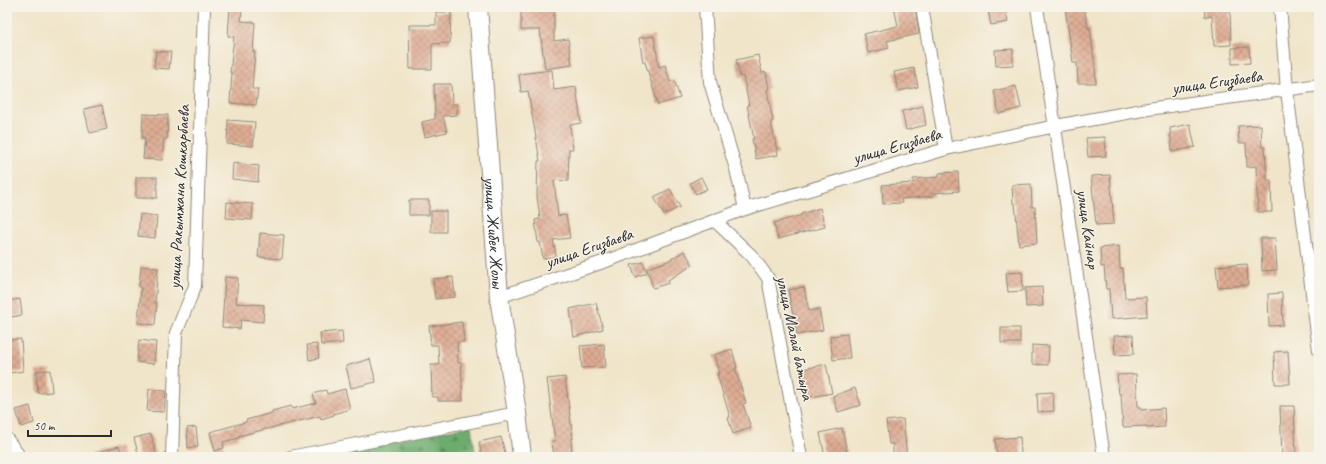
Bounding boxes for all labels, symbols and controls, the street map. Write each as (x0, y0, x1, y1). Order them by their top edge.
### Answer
street label: улица Егизбаева (1169, 65, 1265, 100)
street label: улица Ракымжана Кошкарбаева (164, 103, 194, 290)
street label: улица Егизбаева (849, 123, 945, 170)
street label: улица Жибек Жолы (480, 175, 509, 291)
street label: улица Кайнар (1072, 187, 1104, 272)
street label: улица Егизбаева (542, 223, 637, 274)
street label: улица Малай батыра (771, 273, 819, 404)
scale bar (28, 412, 111, 438)
text: 50 m (34, 418, 56, 434)

